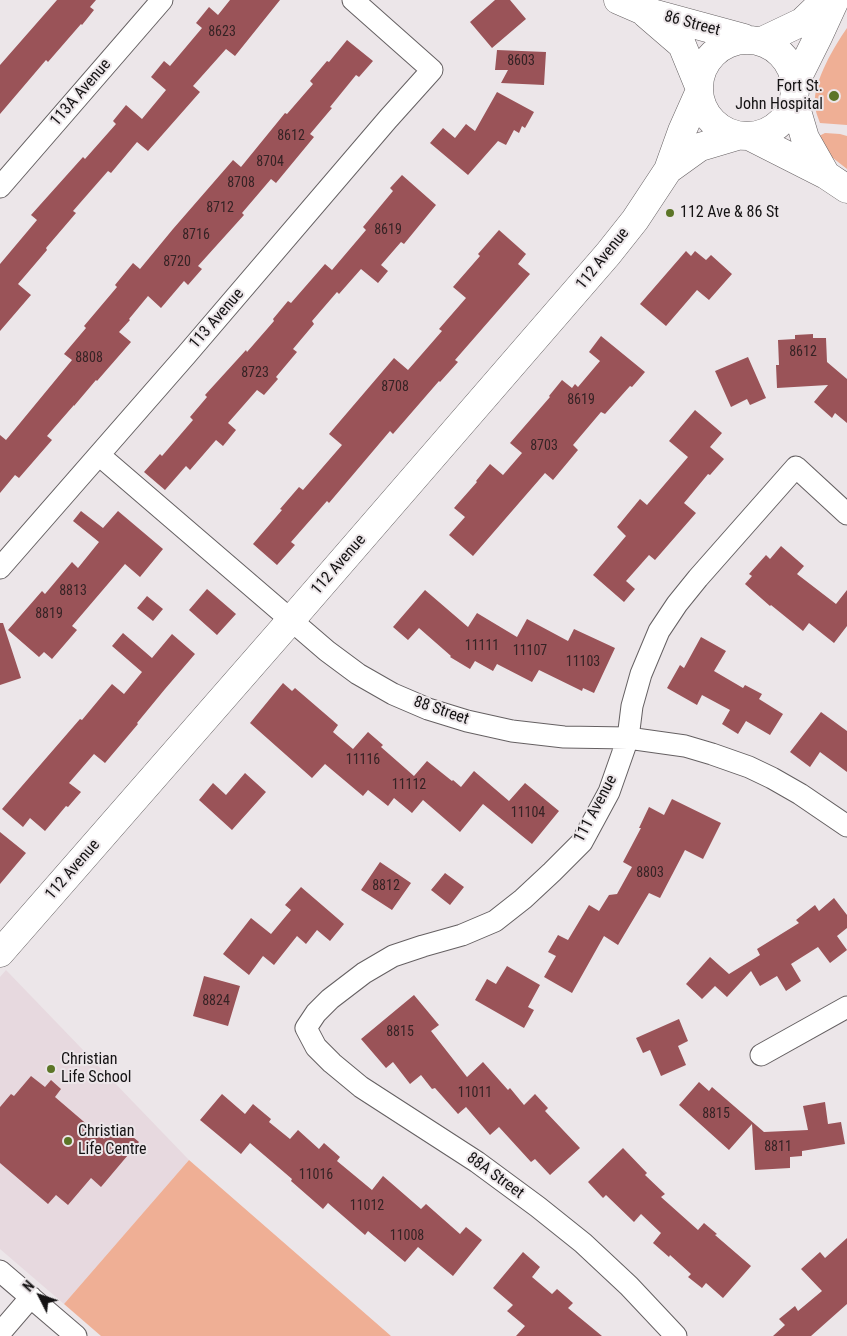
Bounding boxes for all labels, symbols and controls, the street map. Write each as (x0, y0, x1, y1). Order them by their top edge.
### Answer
street label: 86 Street (662, 7, 722, 41)
house number: 8623 (208, 24, 236, 40)
house number: 8603 (507, 53, 535, 69)
street label: 113A Avenue (47, 56, 115, 130)
place label: Fort St. John Hospital (735, 77, 823, 115)
marker: Fort St. John Hospital (827, 89, 841, 103)
house number: 8612 (277, 128, 305, 144)
house number: 8704 (256, 154, 284, 170)
house number: 8708 (227, 175, 255, 191)
house number: 8712 (206, 200, 234, 216)
place label: 112 Ave & 86 St (680, 203, 779, 223)
marker: 112 Ave & 86 St (664, 207, 676, 219)
house number: 8619 (374, 222, 402, 238)
street label: 112 Avenue (572, 224, 634, 294)
house number: 8716 (182, 227, 210, 243)
house number: 8720 (163, 254, 191, 270)
street label: 113 Avenue (186, 285, 248, 353)
house number: 8612 (789, 344, 817, 360)
house number: 8808 (75, 350, 103, 366)
house number: 8723 (241, 365, 269, 381)
house number: 8708 (381, 379, 409, 395)
house number: 8619 (567, 392, 595, 408)
house number: 8703 (530, 438, 558, 454)
street label: 112 Avenue (308, 531, 370, 599)
house number: 8813 (59, 583, 87, 599)
house number: 8819 (35, 606, 63, 622)
house number: 11111 (465, 638, 499, 654)
house number: 11107 (513, 643, 547, 659)
house number: 11103 (566, 654, 600, 670)
street label: 88 Street (411, 693, 471, 729)
house number: 11116 (346, 752, 380, 768)
street label: 111 Avenue (570, 772, 622, 846)
house number: 11112 (392, 777, 426, 793)
house number: 11104 (511, 805, 545, 821)
street label: 112 Avenue (42, 836, 104, 904)
house number: 8803 (636, 865, 664, 881)
house number: 8812 (372, 878, 400, 894)
house number: 8824 (202, 993, 230, 1009)
house number: 8815 (386, 1024, 414, 1040)
place label: Christian Life School (61, 1050, 131, 1088)
marker: Christian Life School (45, 1063, 57, 1075)
house number: 11011 (458, 1085, 492, 1101)
house number: 8815 (702, 1106, 730, 1122)
place label: Christian Life Centre (78, 1122, 147, 1160)
marker: Christian Life Centre (62, 1135, 74, 1147)
house number: 8811 (764, 1139, 792, 1155)
street label: 88A Street (463, 1149, 527, 1203)
house number: 11016 (299, 1167, 333, 1183)
house number: 11012 (350, 1198, 384, 1214)
house number: 11008 (390, 1228, 424, 1244)
north arrow (15, 1271, 65, 1321)
text: N (20, 1278, 38, 1295)

